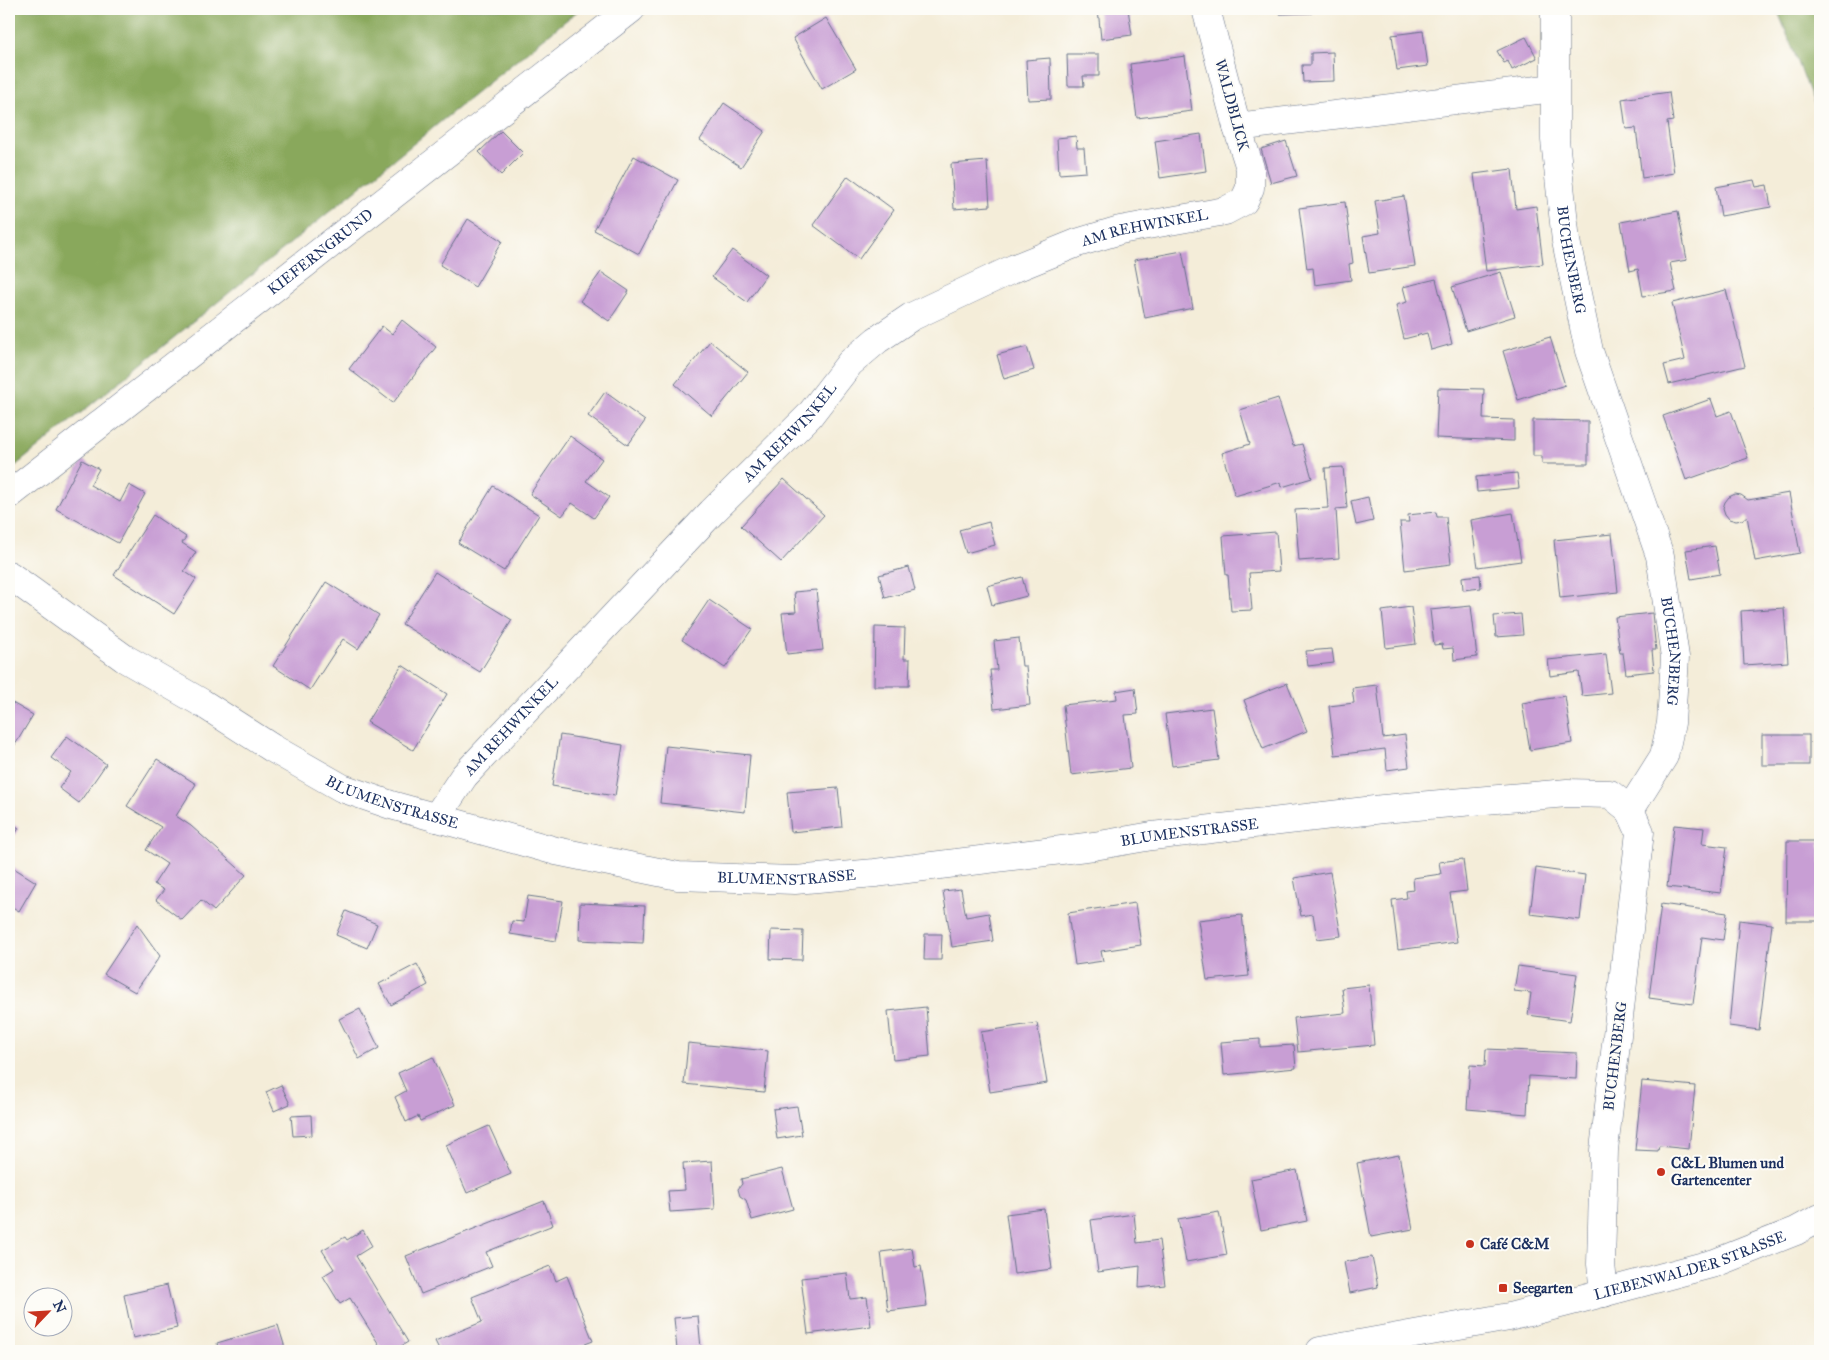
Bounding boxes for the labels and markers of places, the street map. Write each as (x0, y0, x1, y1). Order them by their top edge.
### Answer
place label: C&L Blumen und Gartencenter (1671, 1154, 1784, 1189)
marker: C&L Blumen und Gartencenter (1655, 1166, 1667, 1178)
place label: Café C&M (1480, 1235, 1550, 1253)
marker: Café C&M (1464, 1238, 1476, 1250)
place label: Seegarten (1513, 1279, 1574, 1298)
marker: Seegarten (1497, 1282, 1509, 1294)

